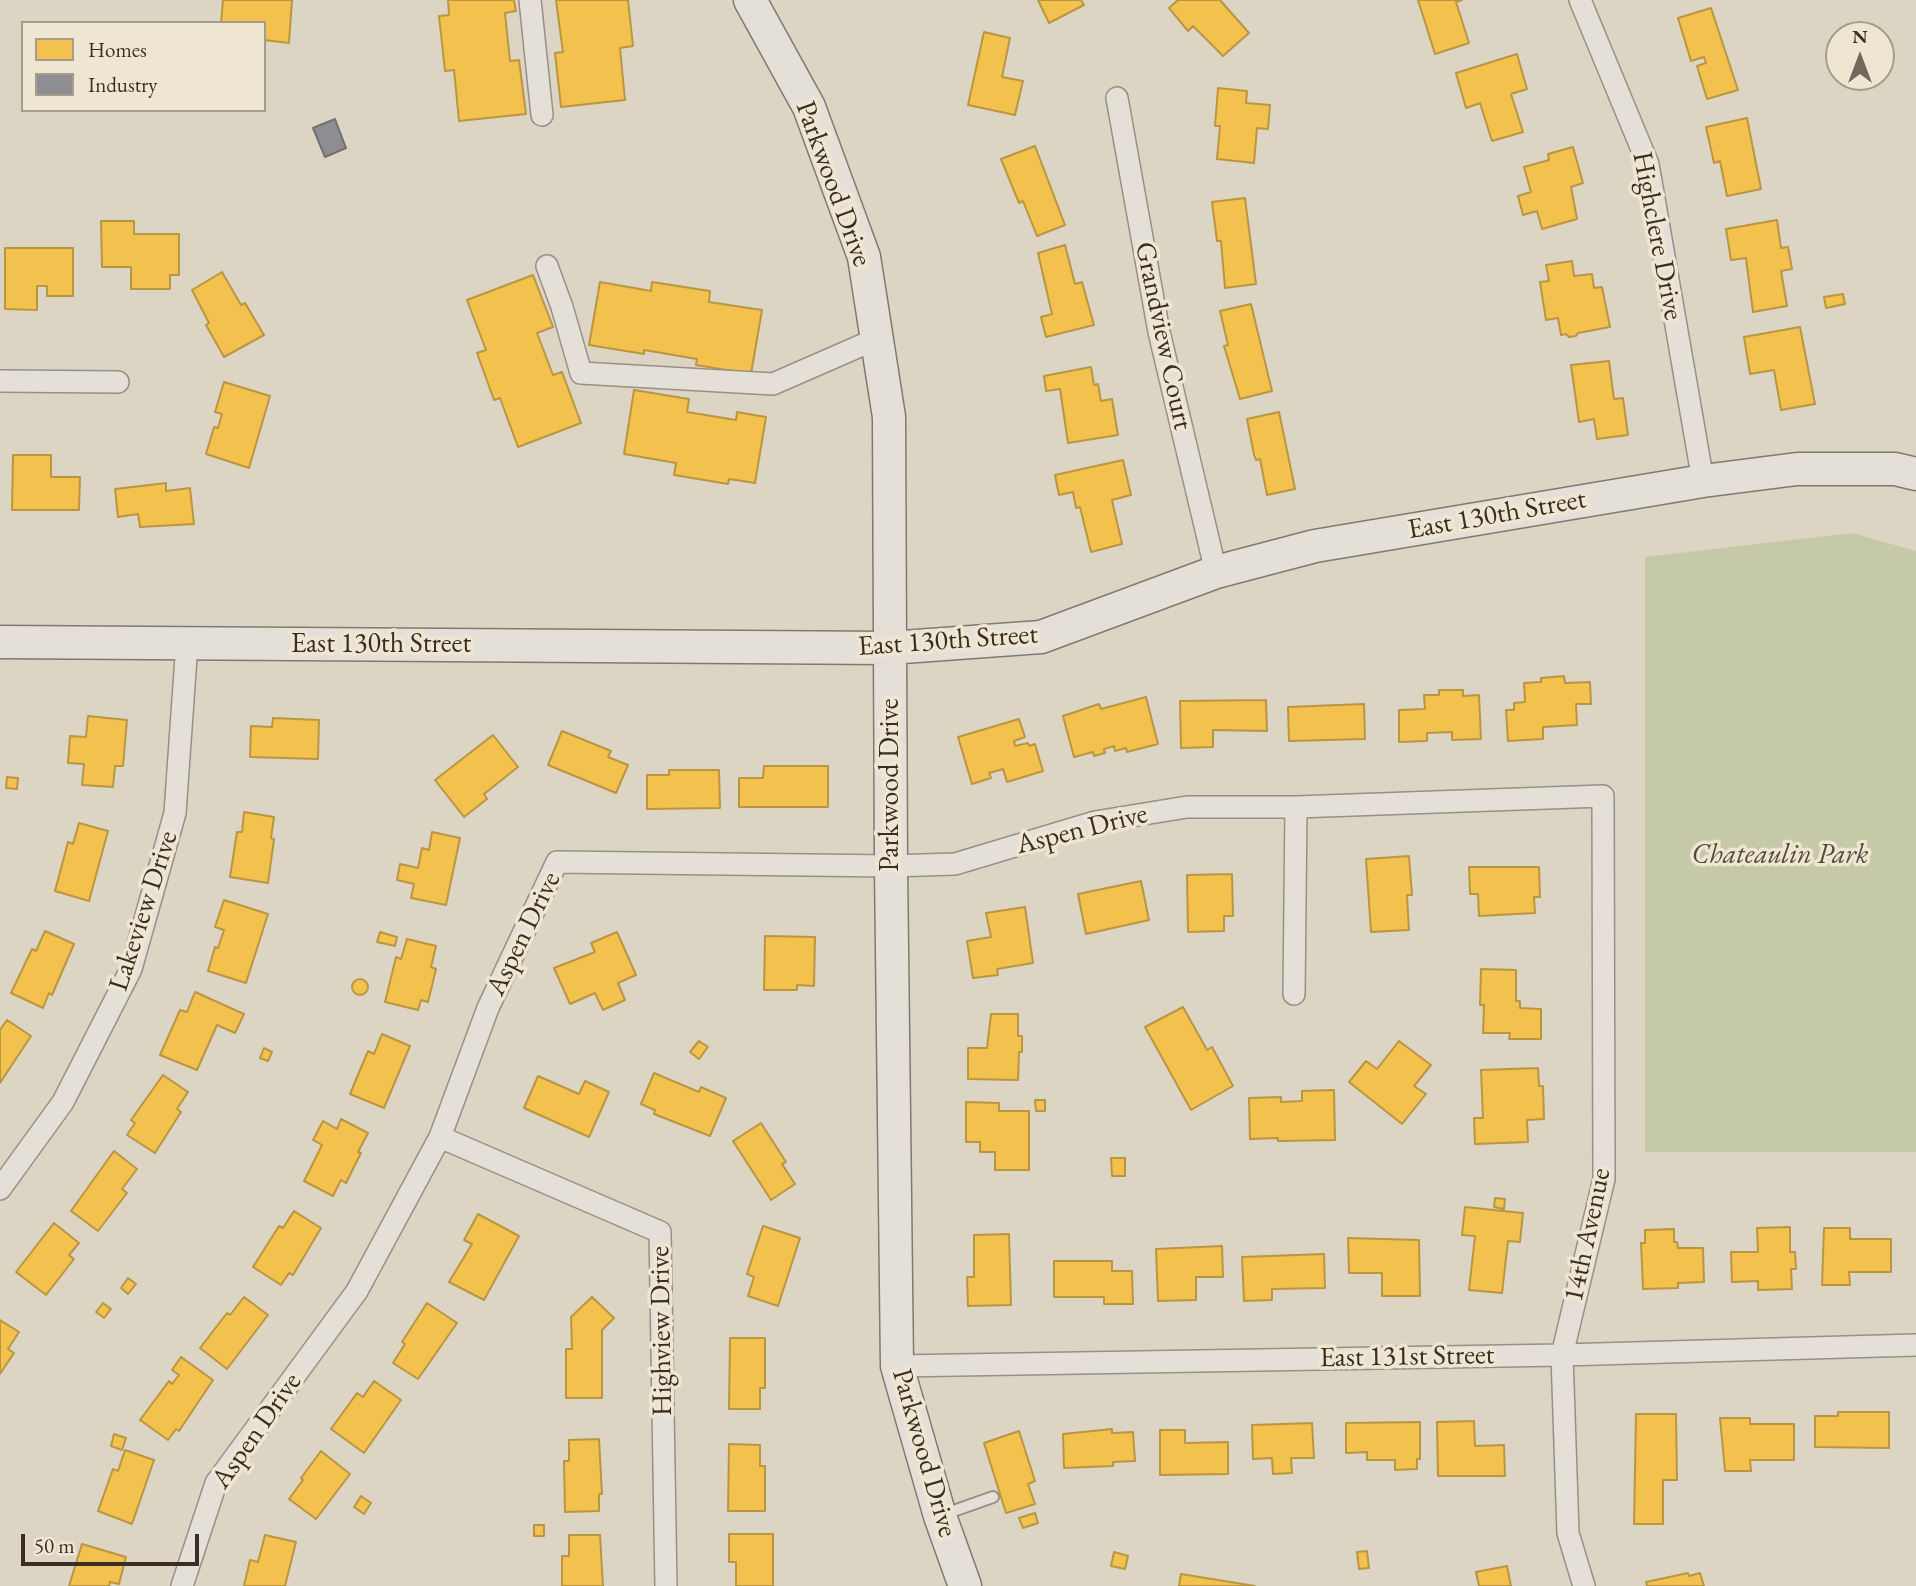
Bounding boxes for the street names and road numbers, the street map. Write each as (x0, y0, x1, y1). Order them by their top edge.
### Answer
street label: Parkwood Drive (788, 97, 878, 271)
street label: Highclere Drive (1624, 149, 1690, 323)
street label: Grandview Court (1127, 239, 1199, 433)
street label: East 130th Street (1405, 483, 1589, 547)
street label: East 130th Street (857, 618, 1039, 664)
street label: East 130th Street (291, 627, 471, 661)
street label: Parkwood Drive (873, 698, 907, 872)
street label: Aspen Drive (1013, 797, 1151, 863)
street label: Lakeview Drive (102, 827, 186, 995)
street label: Aspen Drive (480, 866, 568, 1002)
street label: 14th Avenue (1557, 1165, 1619, 1305)
street label: Highview Drive (644, 1246, 680, 1416)
street label: East 131st Street (1319, 1339, 1495, 1375)
street label: Parkwood Drive (884, 1365, 964, 1541)
street label: Aspen Drive (205, 1366, 309, 1496)

